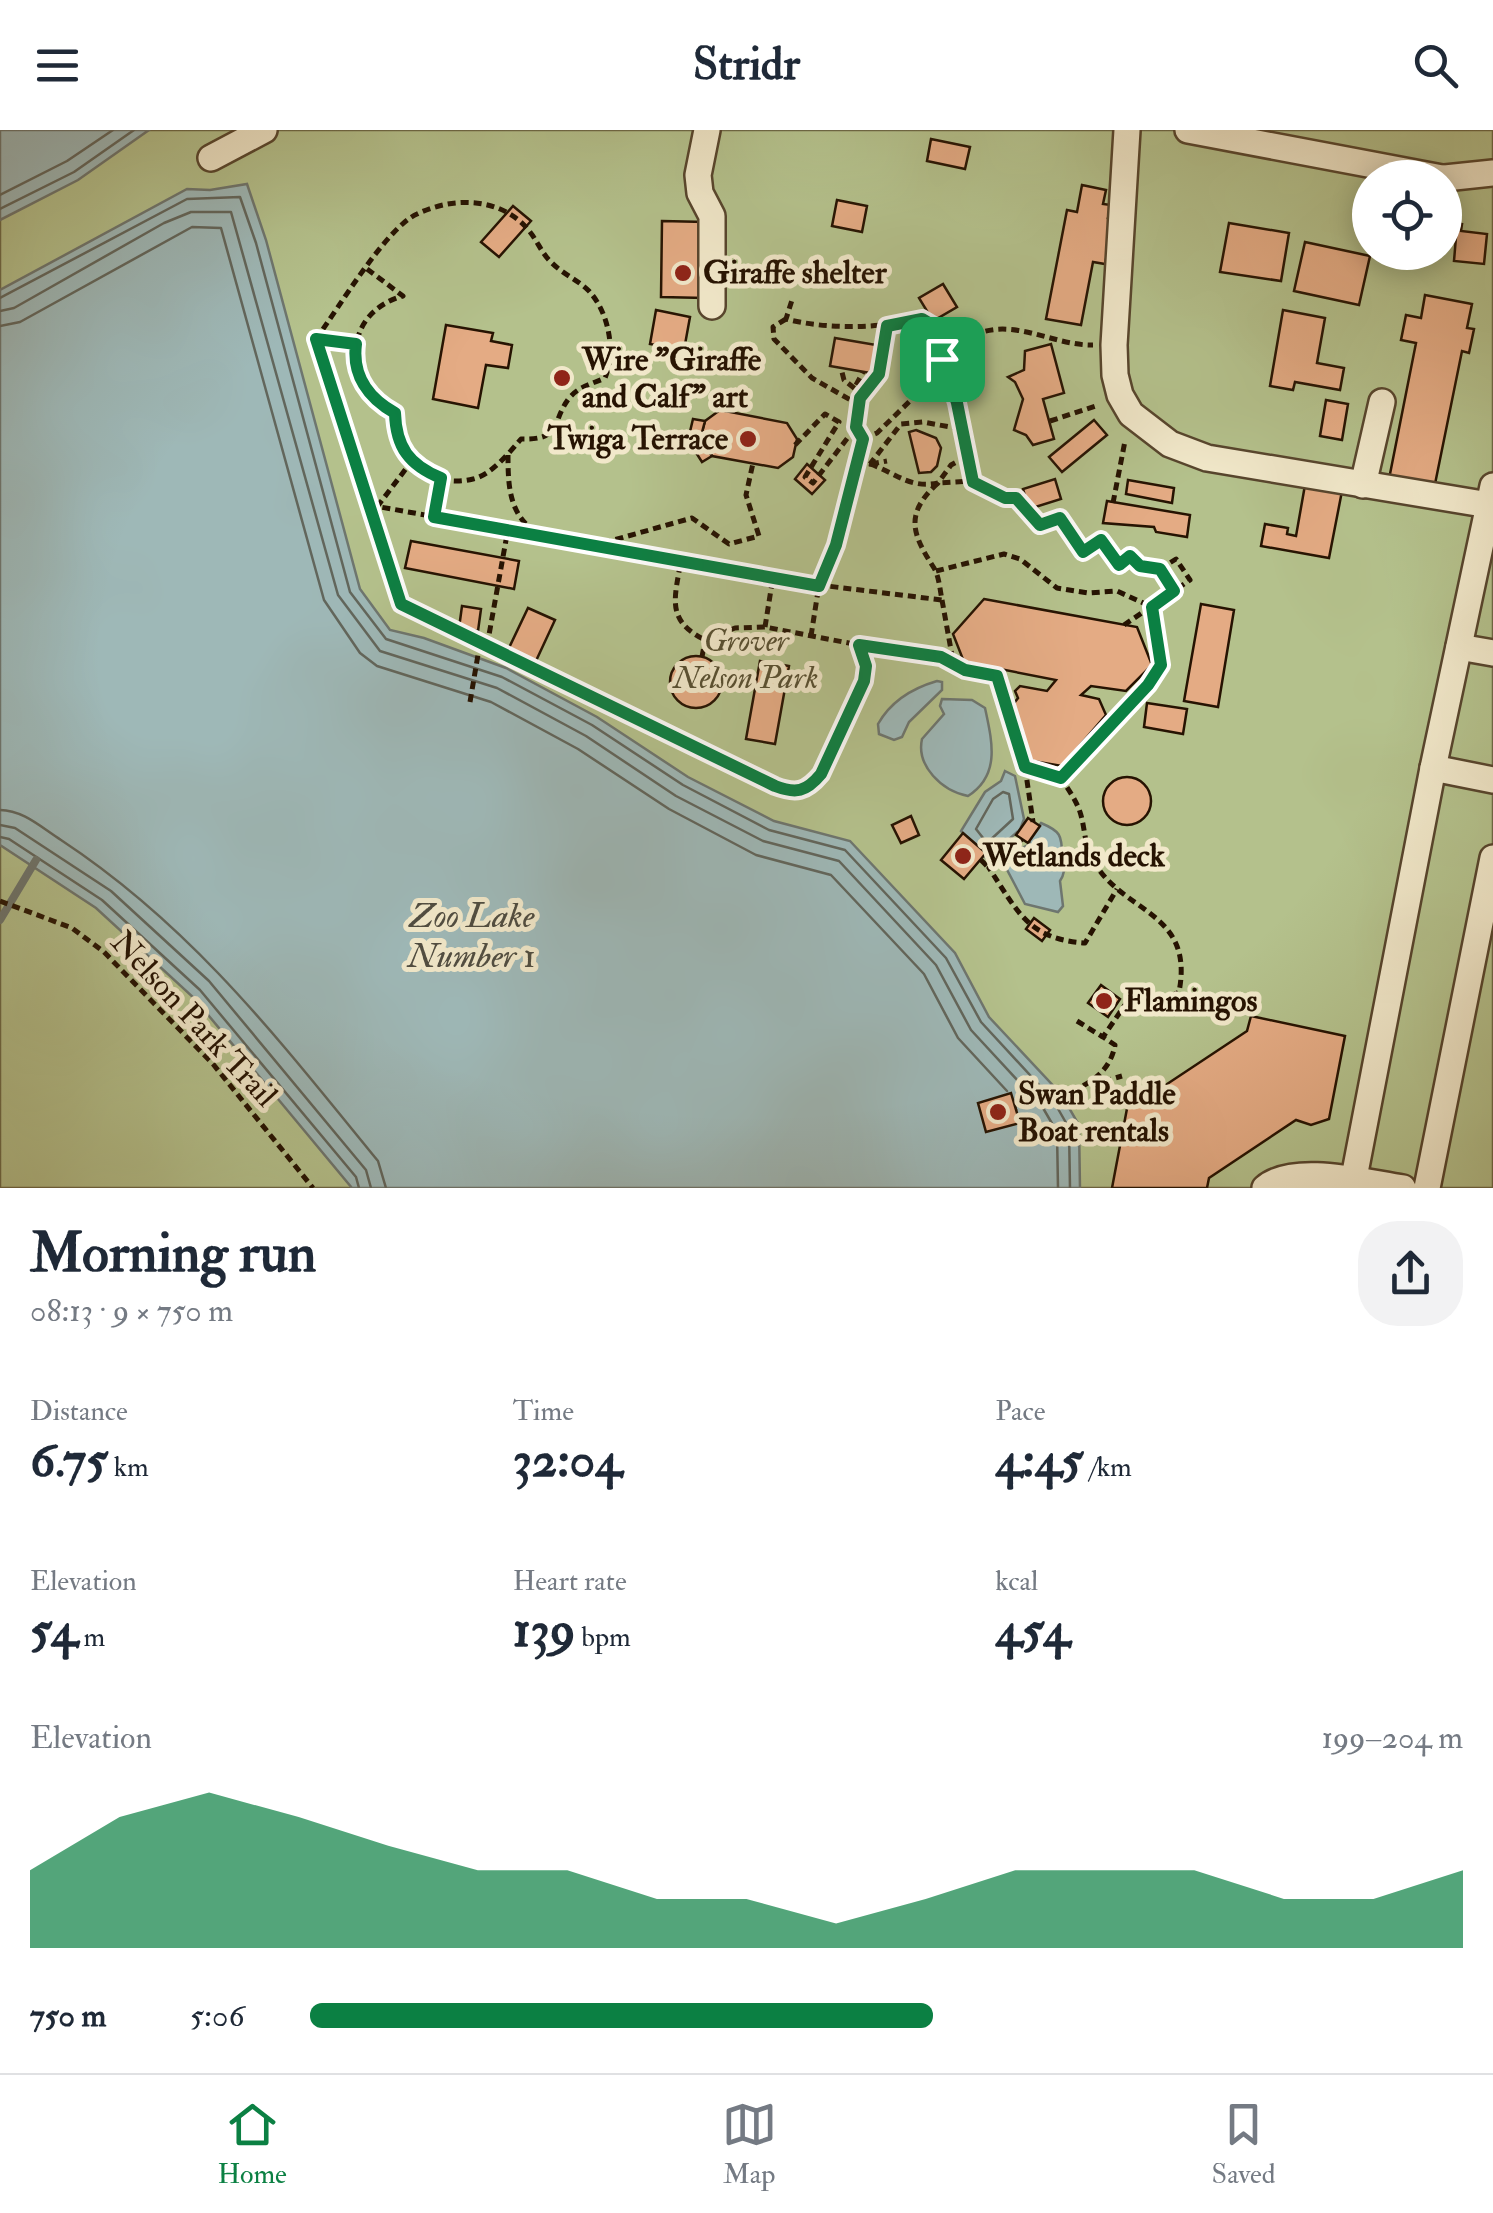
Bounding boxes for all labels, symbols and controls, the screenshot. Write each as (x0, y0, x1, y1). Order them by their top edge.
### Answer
text: Stridr (693, 37, 800, 93)
icon: menu (30, 38, 85, 93)
icon: search (1408, 38, 1463, 93)
map controls (1352, 160, 1462, 270)
button: locate (1352, 160, 1462, 270)
place label: Giraffe shelter (703, 253, 888, 293)
marker: Giraffe shelter (672, 262, 694, 284)
pin (900, 317, 985, 402)
icon: arrive (915, 332, 970, 387)
place label: Wire "Giraffe and Calf" art (581, 340, 762, 417)
marker: Wire "Giraffe and Calf" art (551, 367, 573, 389)
place label: Twiga Terrace (547, 419, 729, 459)
marker: Twiga Terrace (737, 428, 759, 450)
park label: Grover Nelson Park (671, 621, 819, 698)
place label: Wetlands deck (982, 836, 1166, 876)
marker: Wetlands deck (952, 845, 974, 867)
water label: Zoo Lake Number 1 (406, 894, 536, 978)
street label: Nelson Park Trail (102, 923, 286, 1115)
place label: Flamingos (1124, 981, 1257, 1021)
marker: Flamingos (1093, 990, 1115, 1012)
place label: Swan Paddle Boat rentals (1018, 1074, 1176, 1151)
marker: Swan Paddle Boat rentals (987, 1101, 1009, 1123)
text: Morning run (30, 1219, 316, 1288)
button: share (1358, 1221, 1463, 1326)
text: 08:13 · 9 × 750 m (30, 1291, 233, 1331)
text: Distance (30, 1394, 128, 1429)
text: Time (513, 1394, 574, 1429)
text: Pace (995, 1394, 1046, 1429)
text: 6.75 (30, 1429, 108, 1492)
text: 32:04 (513, 1429, 622, 1492)
text: 4:45 (995, 1429, 1084, 1492)
text: km (108, 1450, 149, 1485)
text: /km (1084, 1450, 1132, 1485)
text: Elevation (30, 1564, 137, 1599)
text: Heart rate (513, 1564, 627, 1599)
text: kcal (995, 1564, 1038, 1599)
text: 54 (30, 1599, 78, 1662)
text: 139 (513, 1599, 575, 1662)
text: 454 (995, 1599, 1070, 1662)
text: m (78, 1620, 105, 1655)
text: bpm (575, 1620, 631, 1655)
text: Elevation (30, 1718, 152, 1758)
text: 199–204 m (1321, 1718, 1463, 1758)
text: 750 m (30, 1996, 106, 2036)
text: 5:06 (190, 1996, 245, 2036)
tab: Home (217, 2097, 287, 2192)
tab: Map (722, 2097, 777, 2192)
tab: Saved (1212, 2097, 1276, 2192)

